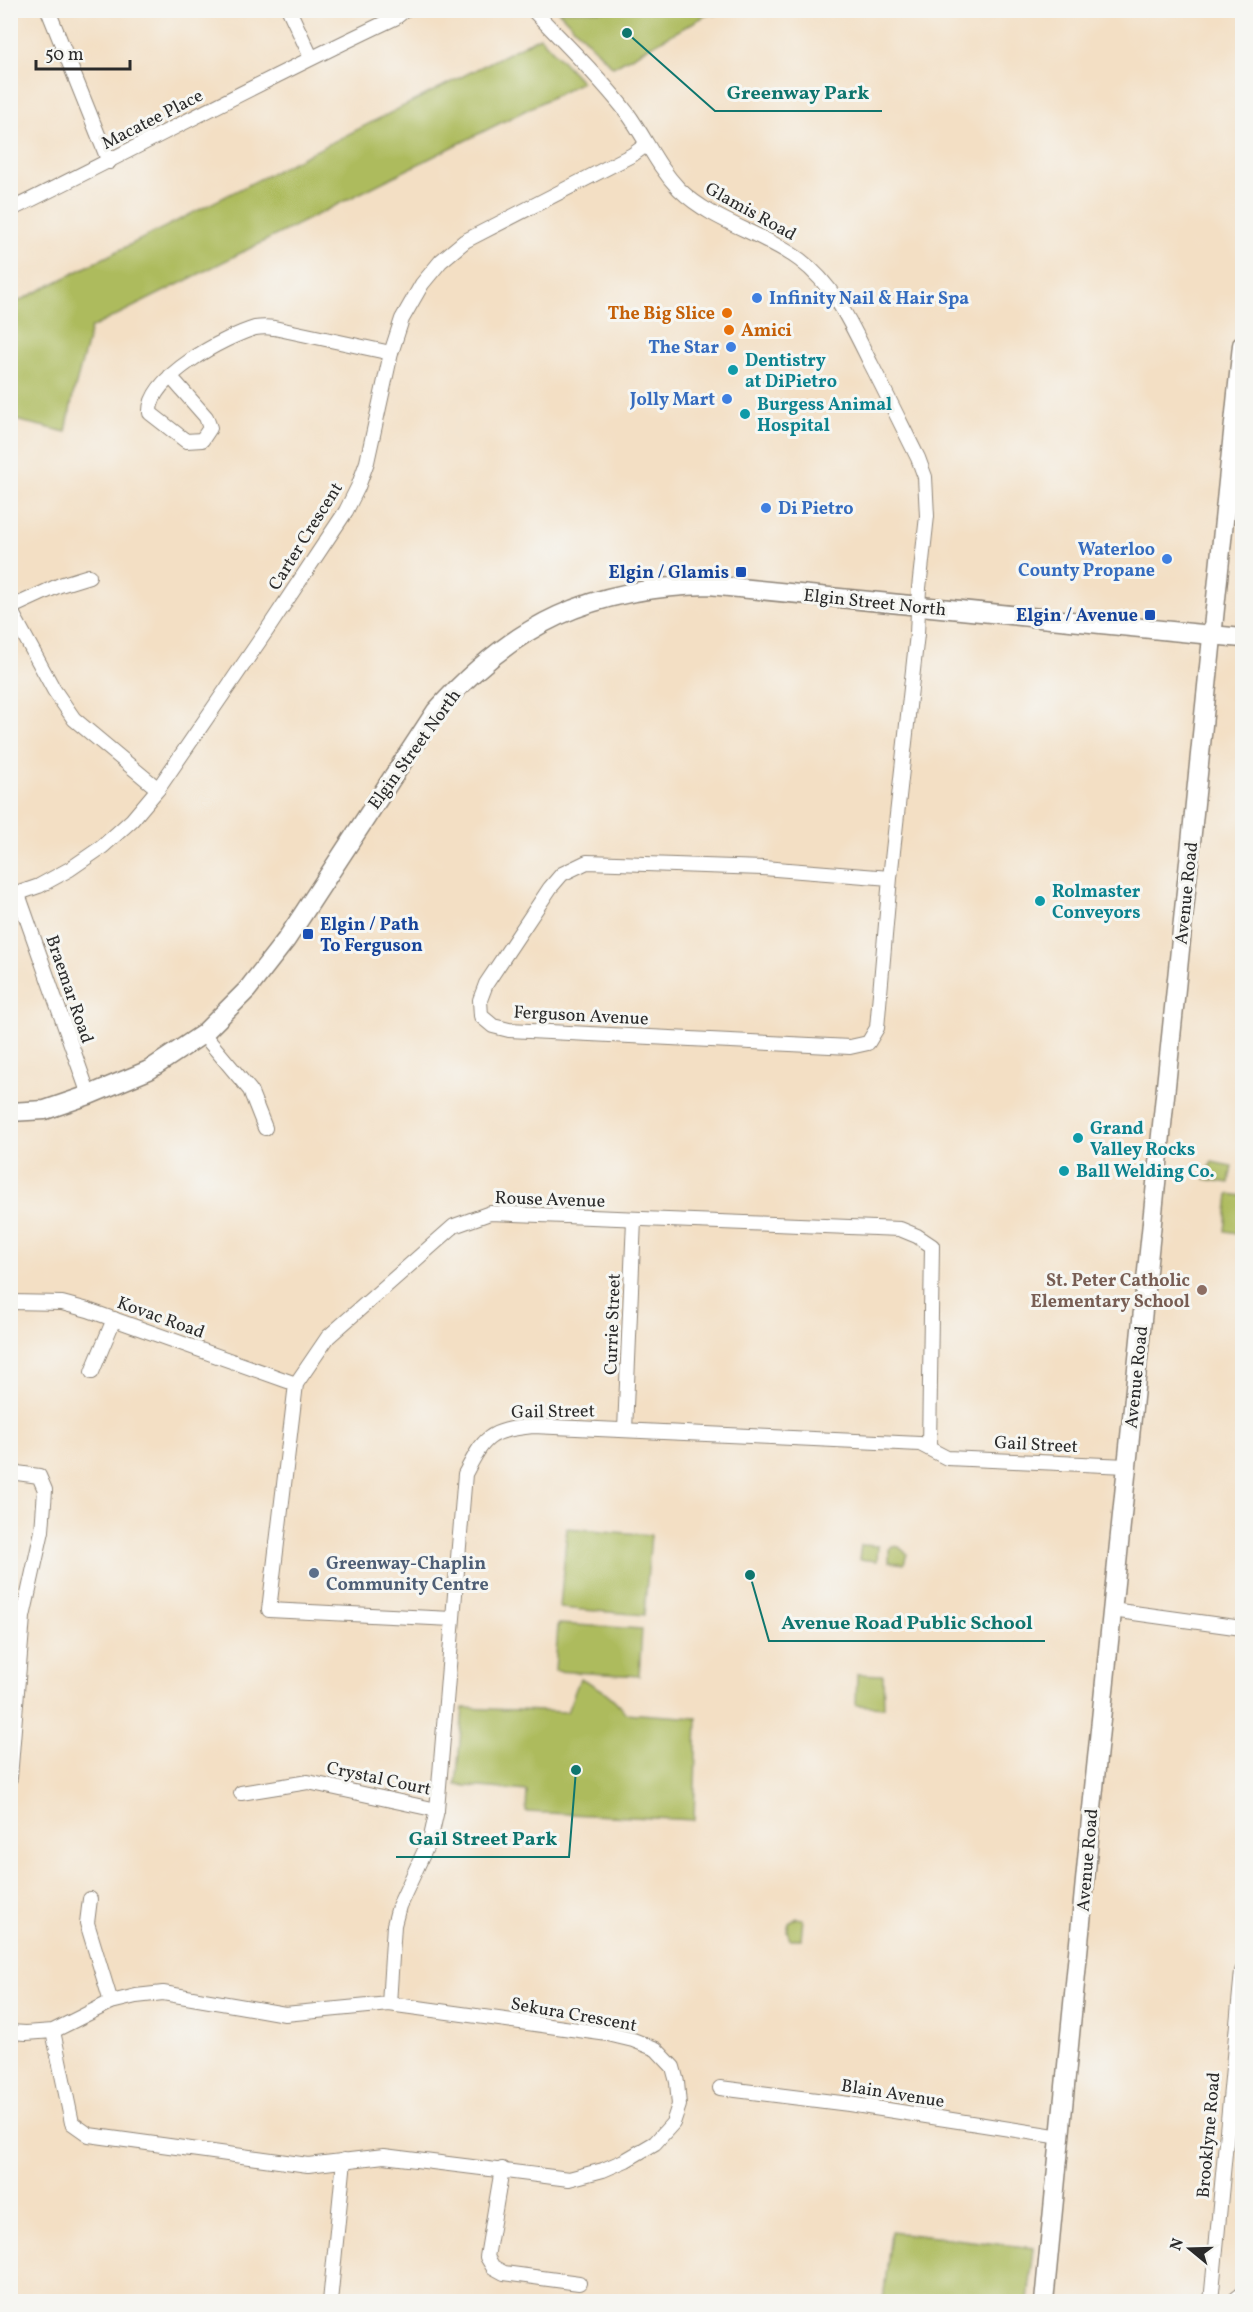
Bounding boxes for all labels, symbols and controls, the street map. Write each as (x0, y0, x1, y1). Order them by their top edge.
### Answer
scale bar (36, 33, 130, 71)
text: 50 m (45, 43, 84, 68)
callout: Greenway Park (715, 73, 882, 111)
text: Greenway Park (727, 80, 869, 108)
street label: Macatee Place (98, 84, 208, 157)
street label: Glamis Road (700, 177, 800, 248)
place label: Infinity Nail & Hair Spa (769, 287, 969, 312)
marker: Infinity Nail & Hair Spa (750, 291, 764, 305)
place label: The Big Slice (608, 302, 715, 327)
marker: The Big Slice (720, 306, 734, 320)
place label: Amici (741, 319, 792, 344)
marker: Amici (722, 323, 736, 337)
place label: The Star (648, 336, 719, 361)
marker: The Star (724, 340, 738, 354)
place label: Dentistry at DiPietro (745, 349, 837, 395)
marker: Dentistry at DiPietro (726, 363, 740, 377)
place label: Jolly Mart (629, 388, 715, 413)
marker: Jolly Mart (720, 392, 734, 406)
place label: Burgess Animal Hospital (757, 393, 892, 439)
marker: Burgess Animal Hospital (738, 407, 752, 421)
street label: Carter Crescent (263, 478, 350, 596)
place label: Di Pietro (778, 497, 854, 522)
marker: Di Pietro (759, 501, 773, 515)
place label: Waterloo County Propane (1018, 538, 1155, 584)
marker: Waterloo County Propane (1160, 552, 1174, 566)
place label: Elgin / Glamis (609, 561, 729, 586)
marker: Elgin / Glamis (734, 565, 748, 579)
street label: Elgin Street North (802, 584, 948, 623)
place label: Elgin / Avenue (1016, 604, 1138, 629)
marker: Elgin / Avenue (1143, 608, 1157, 622)
street label: Elgin Street North (363, 684, 468, 815)
street label: Avenue Road (1170, 841, 1205, 946)
place label: Rolmaster Conveyors (1052, 880, 1141, 926)
marker: Rolmaster Conveyors (1033, 894, 1047, 908)
place label: Elgin / Path To Ferguson (320, 913, 423, 959)
marker: Elgin / Path To Ferguson (301, 927, 315, 941)
street label: Braemar Road (38, 932, 99, 1047)
street label: Ferguson Avenue (513, 1000, 649, 1033)
place label: Grand Valley Rocks (1090, 1117, 1195, 1163)
marker: Grand Valley Rocks (1071, 1131, 1085, 1145)
place label: Ball Welding Co. (1076, 1160, 1215, 1185)
marker: Ball Welding Co. (1057, 1164, 1071, 1178)
street label: Rouse Avenue (494, 1186, 606, 1215)
place label: St. Peter Catholic Elementary School (1031, 1269, 1190, 1315)
street label: Currie Street (599, 1273, 628, 1375)
marker: St. Peter Catholic Elementary School (1195, 1283, 1209, 1297)
street label: Kovac Road (113, 1291, 208, 1346)
street label: Avenue Road (1120, 1325, 1155, 1430)
street label: Gail Street (511, 1399, 595, 1426)
street label: Gail Street (993, 1431, 1078, 1460)
place label: Greenway-Chaplin Community Centre (326, 1552, 489, 1598)
marker: Greenway-Chaplin Community Centre (307, 1566, 321, 1580)
callout: Avenue Road Public School (769, 1603, 1045, 1641)
text: Avenue Road Public School (781, 1610, 1033, 1638)
street label: Crystal Court (324, 1756, 433, 1803)
street label: Avenue Road (1072, 1808, 1105, 1913)
callout: Gail Street Park (396, 1819, 569, 1857)
text: Gail Street Park (409, 1826, 557, 1854)
street label: Sekura Crescent (509, 1992, 639, 2039)
street label: Brooklyne Road (1192, 2071, 1227, 2199)
street label: Blain Avenue (839, 2074, 946, 2115)
north arrow (1160, 2219, 1220, 2279)
text: N (1165, 2235, 1190, 2254)

